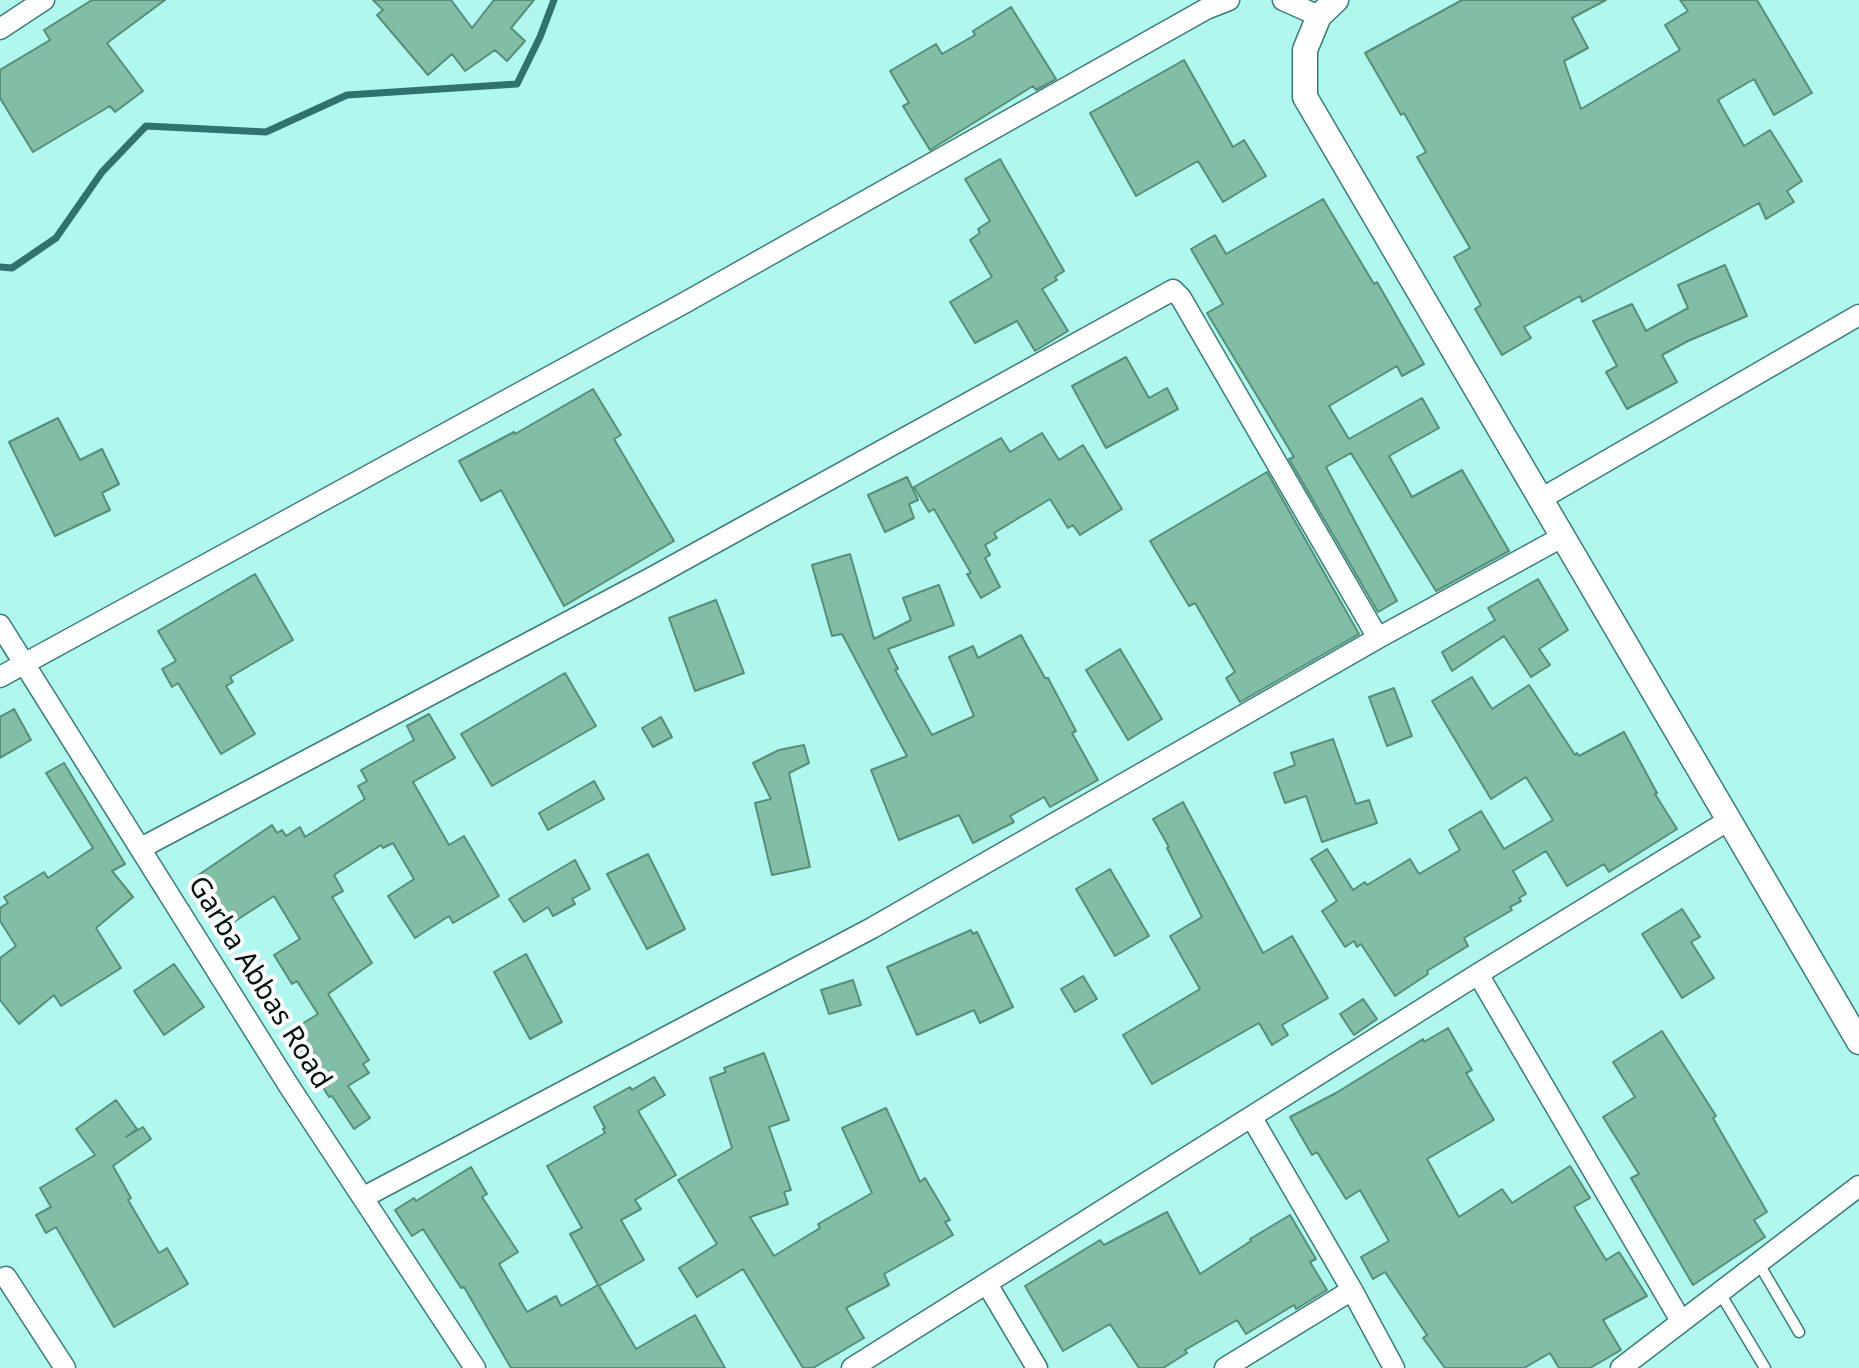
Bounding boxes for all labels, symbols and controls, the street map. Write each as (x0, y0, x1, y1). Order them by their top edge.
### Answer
street label: Garba Abbas Road (180, 871, 338, 1095)

